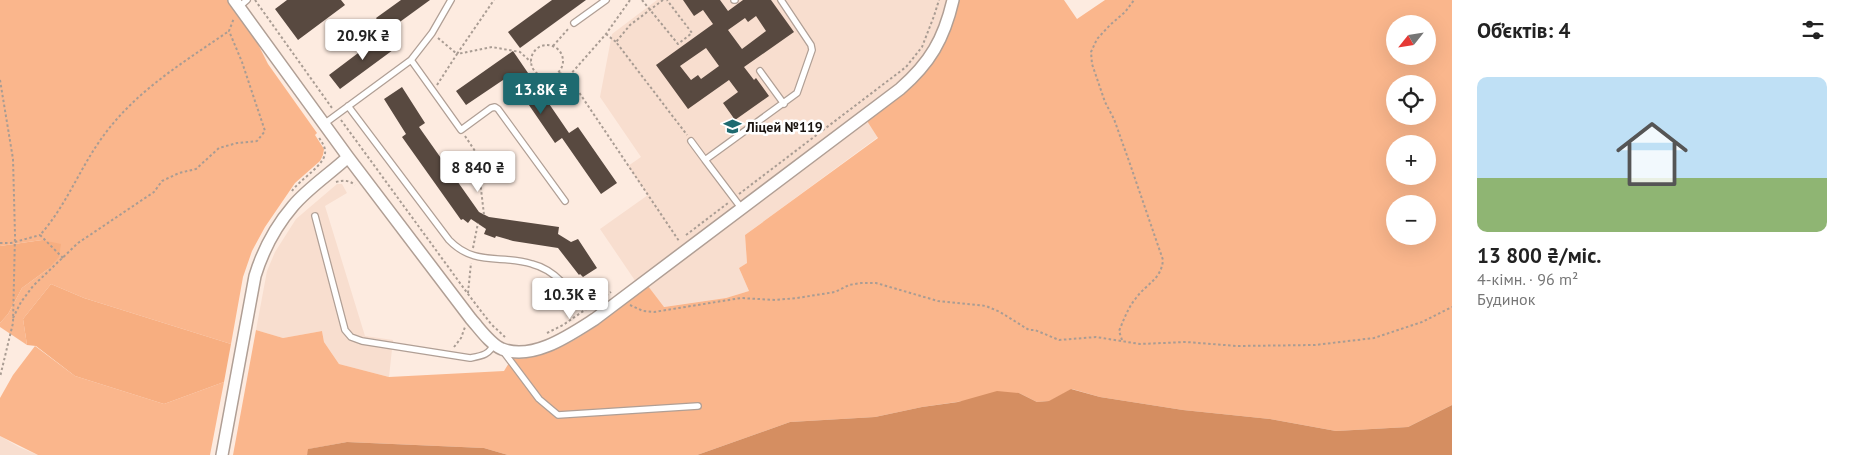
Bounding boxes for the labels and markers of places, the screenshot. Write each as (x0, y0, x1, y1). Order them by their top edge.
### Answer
pin: 20.9K ₴ (317, 18, 409, 61)
pin: 13.8K ₴ (495, 72, 587, 115)
school or university icon: Ліцей №119 (722, 117, 742, 137)
place label: Ліцей №119 (745, 118, 823, 136)
pin: 8 840 ₴ (432, 150, 524, 193)
pin: 10.3K ₴ (524, 278, 616, 320)

